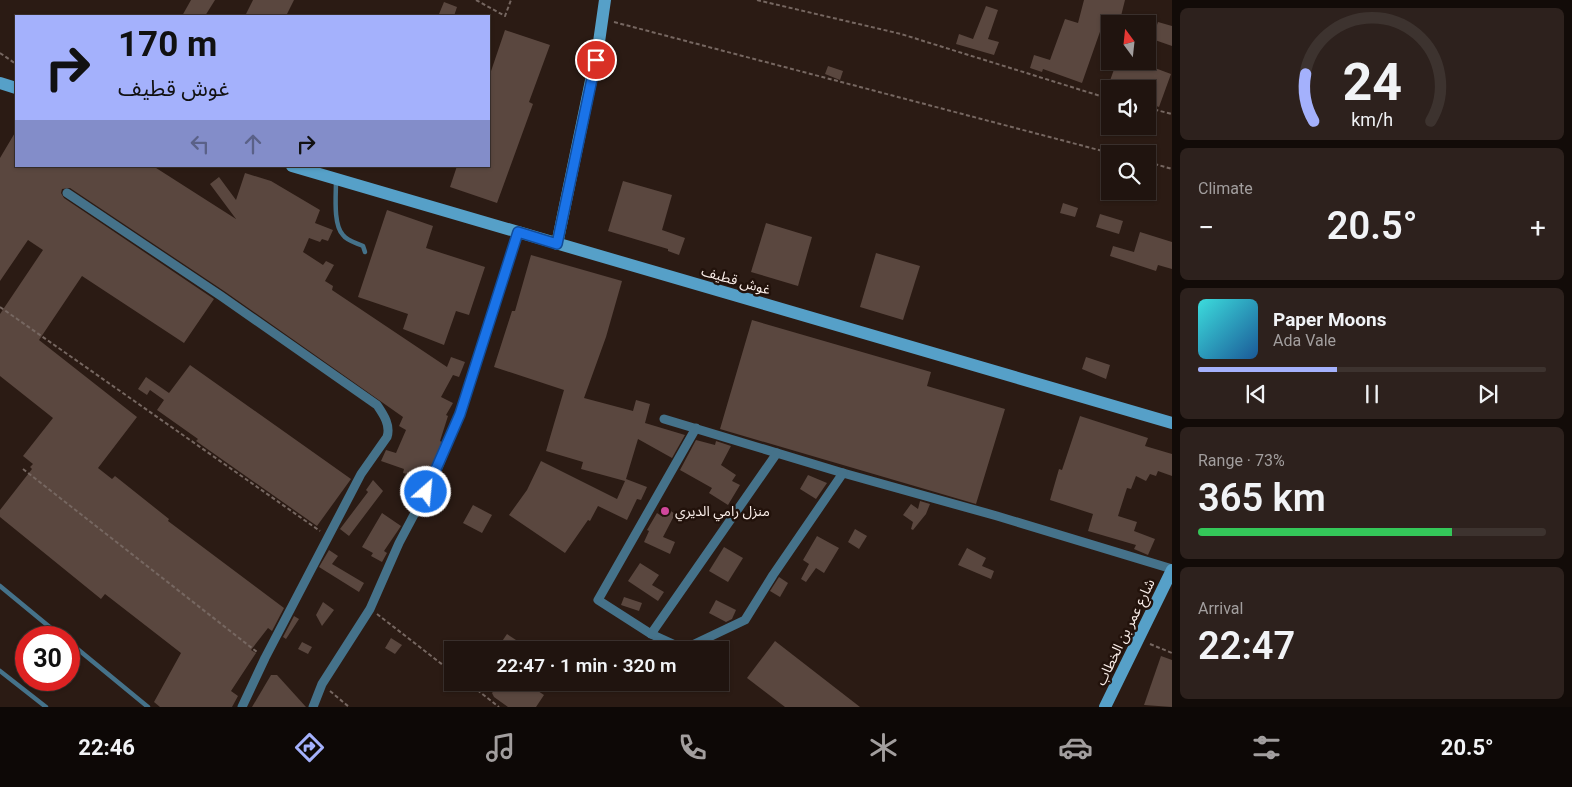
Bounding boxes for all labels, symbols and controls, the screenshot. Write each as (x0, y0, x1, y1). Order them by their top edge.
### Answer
north arrow (1101, 15, 1156, 70)
map controls (1101, 15, 1156, 200)
text: 170 m (118, 24, 217, 65)
icon: right (35, 35, 100, 100)
pin (575, 39, 617, 81)
icon: arrive (582, 46, 610, 74)
text: 24 (1342, 52, 1402, 113)
text: غوش قطيف (118, 76, 229, 101)
button: sound (1101, 80, 1156, 135)
text: km/h (1351, 109, 1393, 130)
icon: left (186, 130, 214, 158)
icon: ahead (239, 130, 267, 158)
icon: right (292, 130, 320, 158)
button: search (1101, 145, 1156, 200)
text: Climate (1198, 179, 1253, 198)
text: 20.5° (1327, 204, 1417, 248)
text: − (1198, 211, 1214, 244)
text: + (1530, 211, 1546, 244)
street label: غوش قطيف (699, 263, 772, 298)
text: Paper Moons (1273, 308, 1386, 331)
text: Ada Vale (1273, 331, 1336, 350)
icon: previous (1242, 380, 1270, 408)
icon: pause (1358, 380, 1386, 408)
icon: next (1474, 380, 1502, 408)
text: Range · 73% (1198, 451, 1285, 470)
position arrow (399, 465, 451, 517)
text: 365 km (1198, 476, 1326, 520)
place label: منزل رامي الديري (675, 503, 770, 522)
marker: منزل رامي الديري (659, 505, 671, 517)
street label: شارع عمر بن الخطاب (1092, 576, 1160, 689)
text: Arrival (1198, 599, 1243, 618)
text: 22:47 (1198, 624, 1295, 668)
speed limit sign: 30 (15, 626, 80, 691)
text: 22:47 · 1 min · 320 m (496, 654, 677, 677)
icon: directions (292, 730, 327, 765)
icon: music (483, 730, 518, 765)
icon: phone (675, 730, 710, 765)
icon: climate (866, 730, 901, 765)
icon: car (1058, 730, 1093, 765)
icon: filters (1249, 730, 1284, 765)
text: 22:46 (78, 735, 135, 760)
text: 20.5° (1441, 735, 1494, 760)

